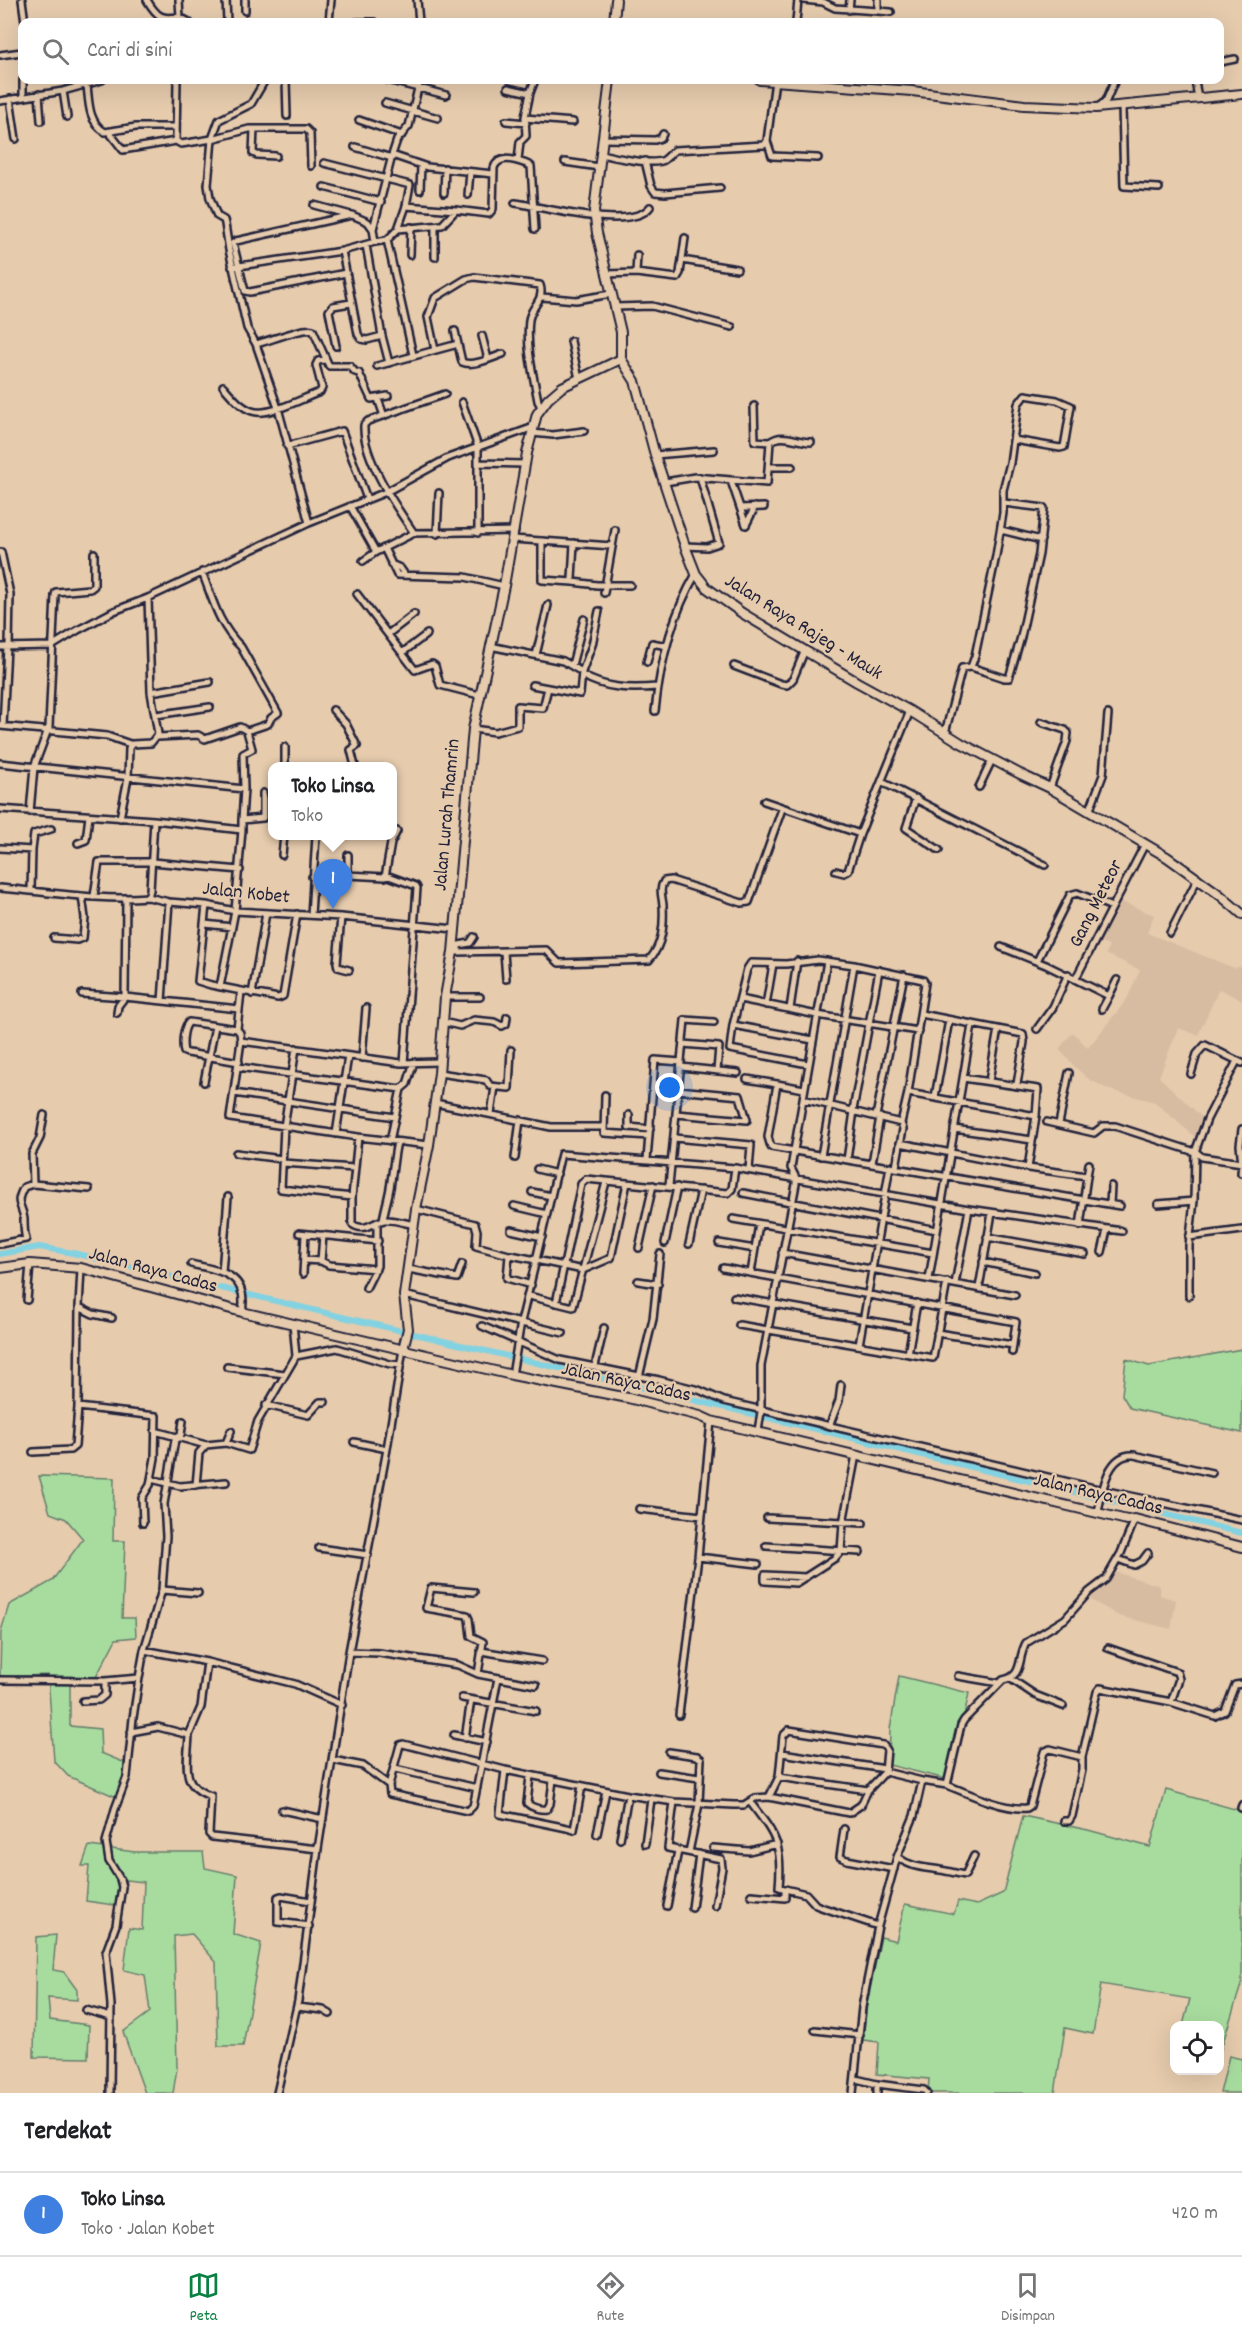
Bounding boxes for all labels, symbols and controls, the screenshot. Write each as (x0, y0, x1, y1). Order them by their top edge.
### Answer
search box (18, 18, 1224, 84)
icon: search (39, 35, 72, 68)
text: Cari di sini (87, 36, 172, 67)
street label: Jalan Raya Rajeg - Mauk (719, 568, 887, 688)
street label: Jalan Lurah Thamrin (427, 738, 469, 892)
popup (268, 762, 397, 840)
text: Toko Linsa (291, 772, 374, 803)
text: Toko (291, 803, 323, 831)
street label: Gang Meteor (1063, 855, 1131, 953)
pin: 1 (314, 860, 352, 909)
street label: Jalan Kobet (201, 875, 291, 913)
your location (655, 1073, 684, 1102)
street label: Jalan Raya Cadas (86, 1240, 220, 1302)
street label: Jalan Raya Cadas (558, 1356, 694, 1410)
street label: Jalan Raya Cadas (1030, 1466, 1166, 1524)
map controls (1170, 2021, 1224, 2075)
button: locate (1170, 2021, 1224, 2075)
text: Terdekat (24, 2114, 112, 2151)
text: Toko Linsa (81, 2185, 164, 2216)
text: 1 (41, 2200, 46, 2228)
text: 420 m (1172, 2200, 1218, 2228)
text: Toko · Jalan Kobet (81, 2216, 215, 2244)
tab: Peta (187, 2269, 220, 2328)
tab: Rute (594, 2269, 627, 2328)
tab: Disimpan (1001, 2269, 1055, 2328)

